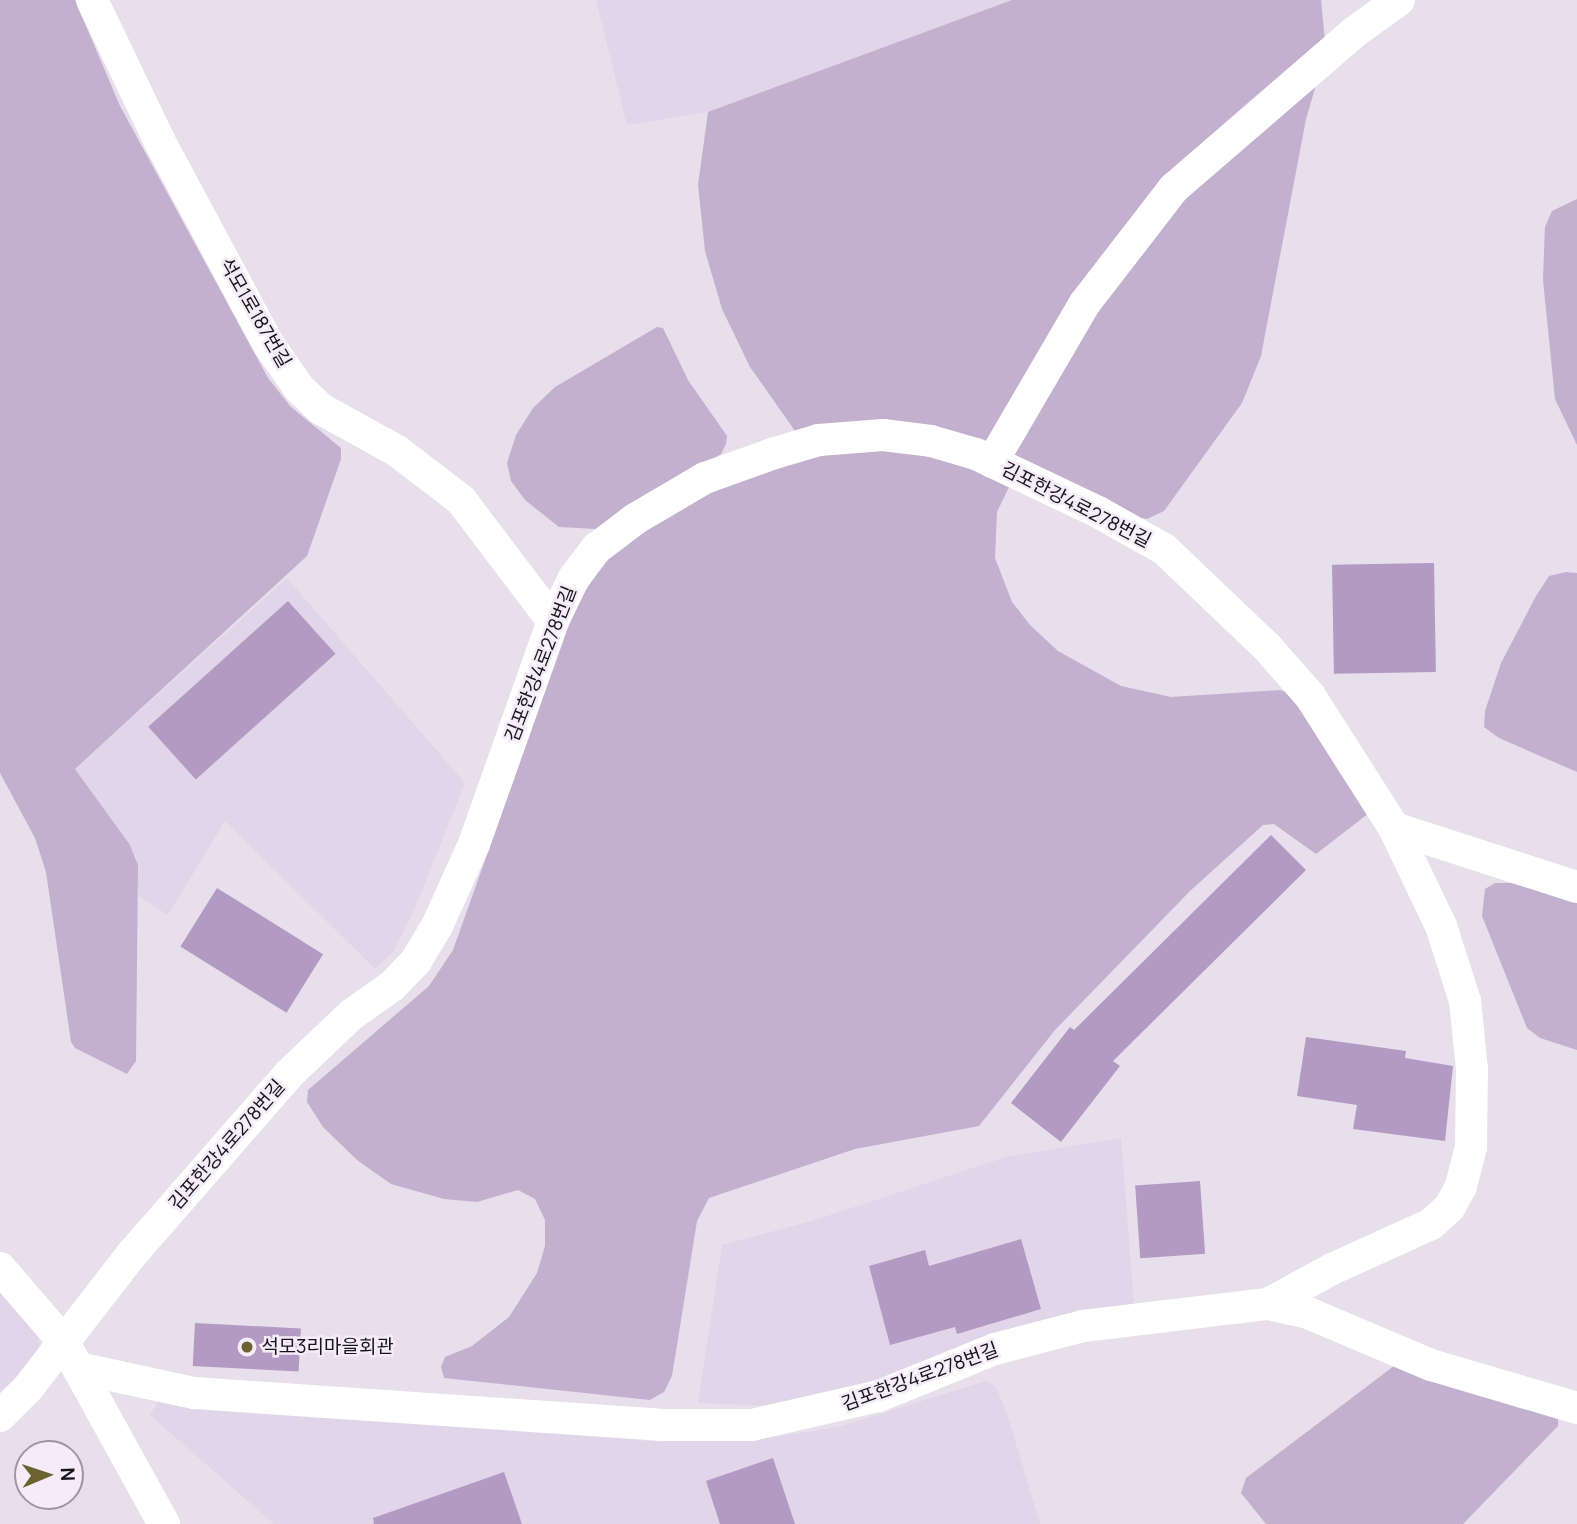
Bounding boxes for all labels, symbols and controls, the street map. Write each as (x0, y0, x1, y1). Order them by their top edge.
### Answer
street label: 석모1로187번길 (214, 254, 296, 372)
street label: 김포한강4로278번길 (997, 457, 1155, 553)
street label: 김포한강4로278번길 (501, 583, 581, 745)
street label: 김포한강4로278번길 (164, 1075, 290, 1215)
place label: 석모3리마을회관 (261, 1336, 394, 1358)
street label: 김포한강4로278번길 (839, 1338, 1001, 1416)
marker: 석모3리마을회관 (239, 1339, 255, 1355)
north arrow (14, 1440, 84, 1510)
text: N (55, 1467, 81, 1482)

